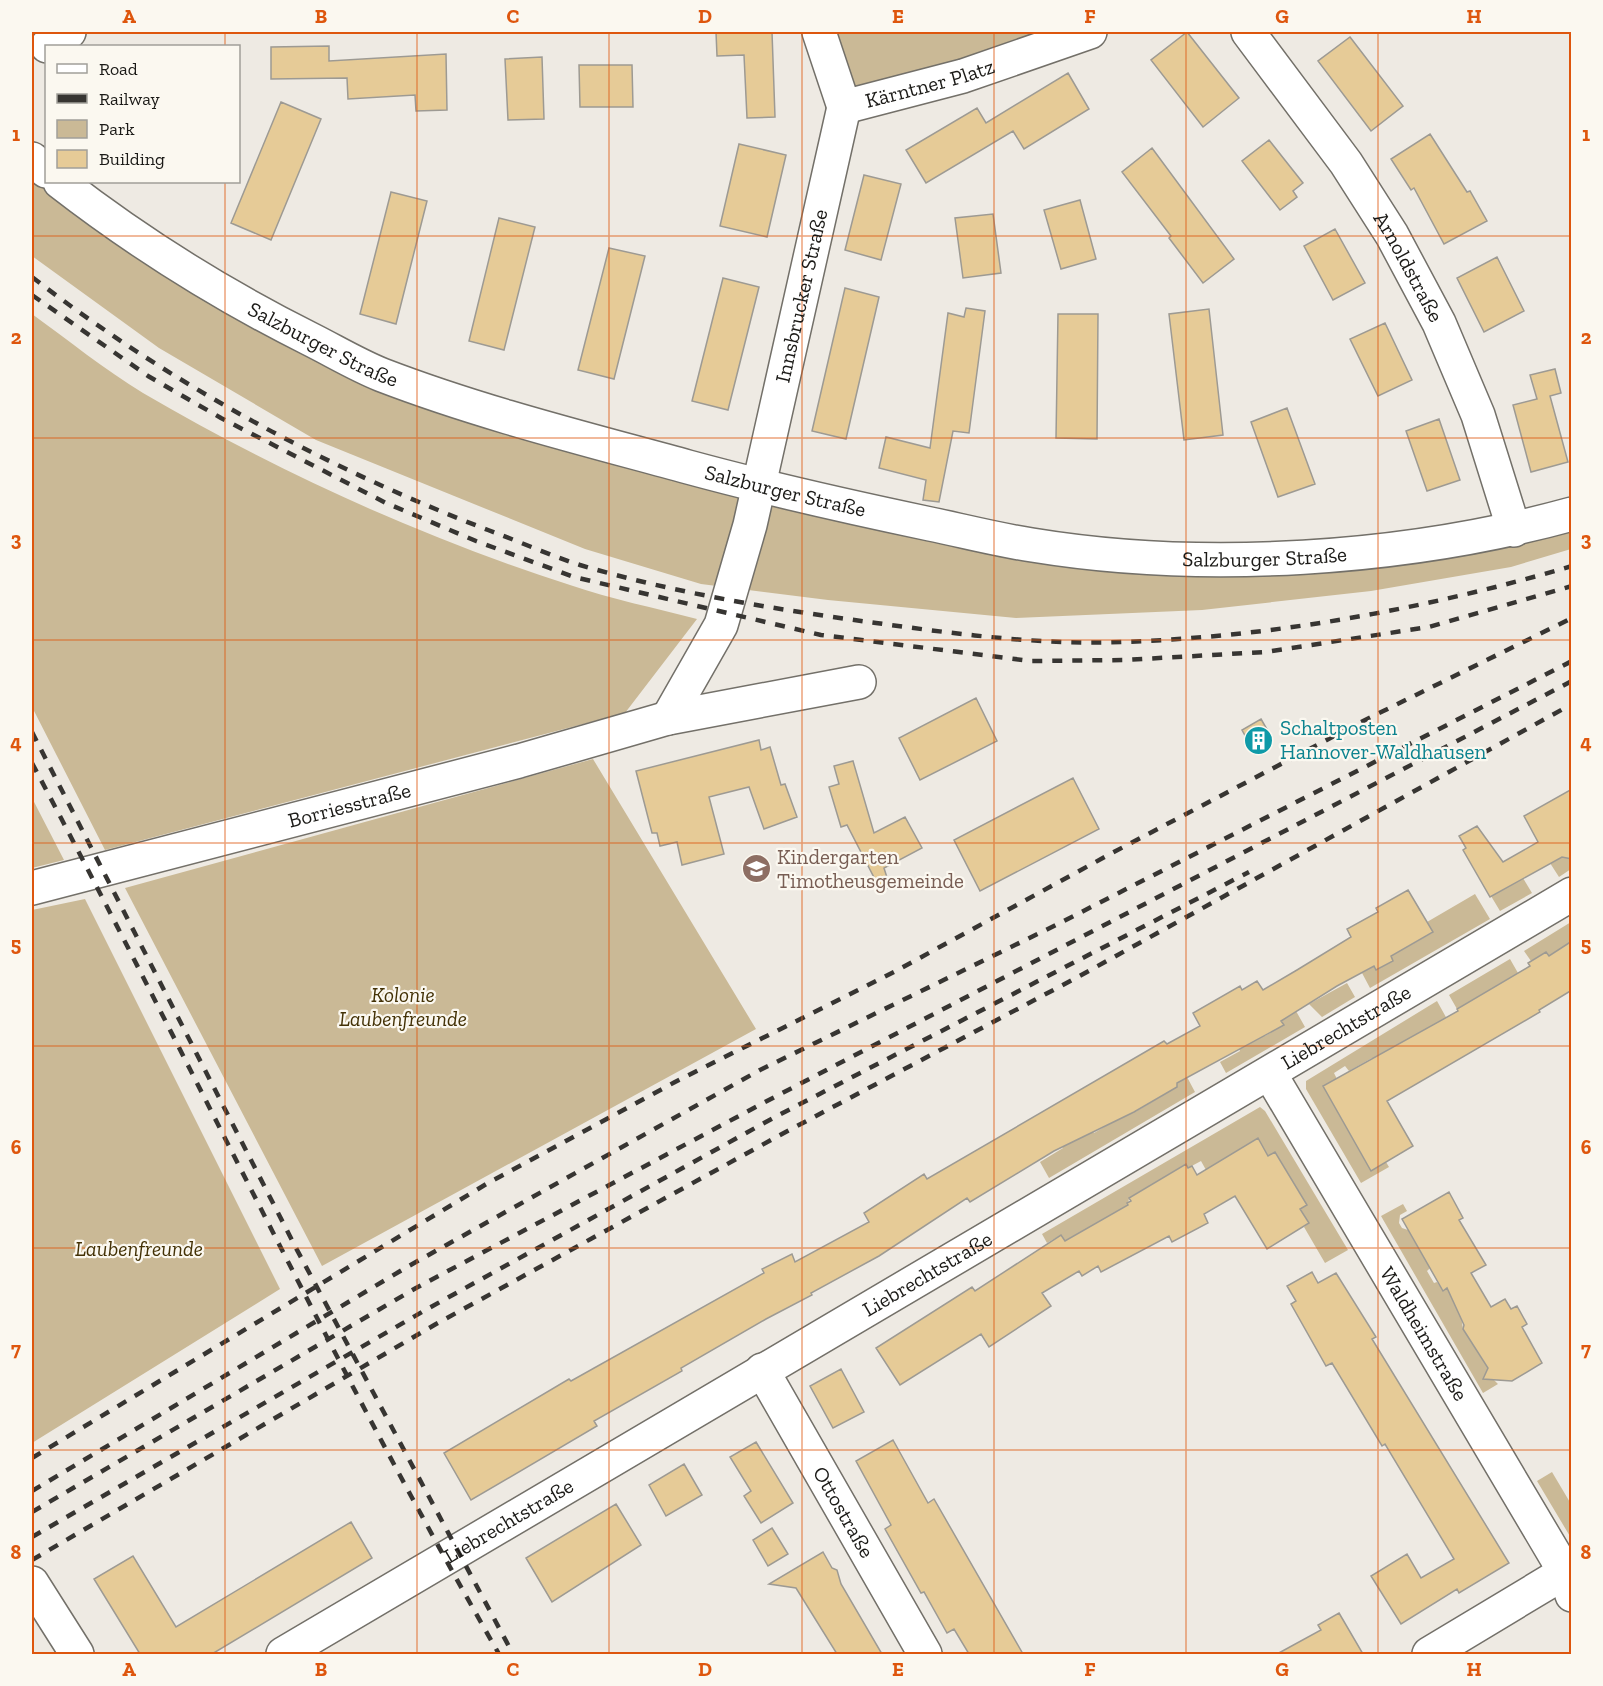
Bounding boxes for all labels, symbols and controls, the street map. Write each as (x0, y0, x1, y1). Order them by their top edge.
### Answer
text: A (122, 4, 136, 28)
text: B (315, 4, 327, 28)
text: C (507, 4, 520, 28)
text: D (698, 4, 712, 28)
text: E (892, 4, 904, 28)
text: F (1084, 4, 1096, 28)
text: G (1275, 4, 1289, 28)
text: H (1466, 4, 1482, 28)
legend (45, 45, 240, 183)
street label: Kärntner Platz (863, 53, 998, 113)
text: Road (99, 58, 138, 80)
text: Railway (99, 88, 161, 110)
text: Park (99, 118, 135, 140)
text: 1 (12, 122, 20, 146)
text: 1 (1582, 122, 1590, 146)
text: Building (99, 148, 165, 170)
street label: Innsbrucker Straße (769, 207, 833, 385)
street label: Arnoldstraße (1368, 207, 1449, 326)
street label: Salzburger Straße (244, 296, 402, 392)
text: 2 (11, 325, 22, 349)
text: 2 (1581, 325, 1592, 349)
street label: Salzburger Straße (702, 459, 868, 522)
text: 3 (11, 527, 22, 551)
text: 3 (1581, 527, 1592, 551)
street label: Salzburger Straße (1182, 541, 1348, 572)
place label: Schaltposten Hannover-Waldhausen (1280, 715, 1486, 764)
building icon: Schaltposten Hannover-Waldhausen (1243, 724, 1275, 756)
text: 4 (10, 730, 22, 754)
text: 4 (1580, 730, 1592, 754)
street label: Borriesstraße (285, 777, 413, 833)
place label: Kindergarten Timotheusgemeinde (777, 844, 964, 893)
school or university icon: Kindergarten Timotheusgemeinde (740, 853, 772, 885)
text: 5 (11, 932, 21, 956)
text: 5 (1581, 932, 1591, 956)
street label: Liebrechtstraße (1277, 979, 1415, 1075)
park label: Kolonie Laubenfreunde (339, 982, 467, 1031)
text: 6 (11, 1135, 22, 1159)
text: 6 (1581, 1135, 1592, 1159)
street label: Liebrechtstraße (858, 1226, 996, 1321)
park label: Laubenfreunde (75, 1236, 203, 1261)
street label: Waldheimstraße (1375, 1262, 1474, 1405)
text: 7 (11, 1337, 21, 1361)
text: 7 (1581, 1337, 1591, 1361)
street label: Ottostraße (808, 1462, 880, 1562)
street label: Liebrechtstraße (439, 1473, 578, 1568)
text: 8 (11, 1540, 22, 1564)
text: 8 (1581, 1540, 1592, 1564)
text: A (122, 1657, 136, 1681)
text: B (315, 1657, 327, 1681)
text: C (507, 1657, 520, 1681)
text: D (698, 1657, 712, 1681)
text: E (892, 1657, 904, 1681)
text: F (1084, 1657, 1096, 1681)
text: G (1275, 1657, 1289, 1681)
text: H (1466, 1657, 1482, 1681)

